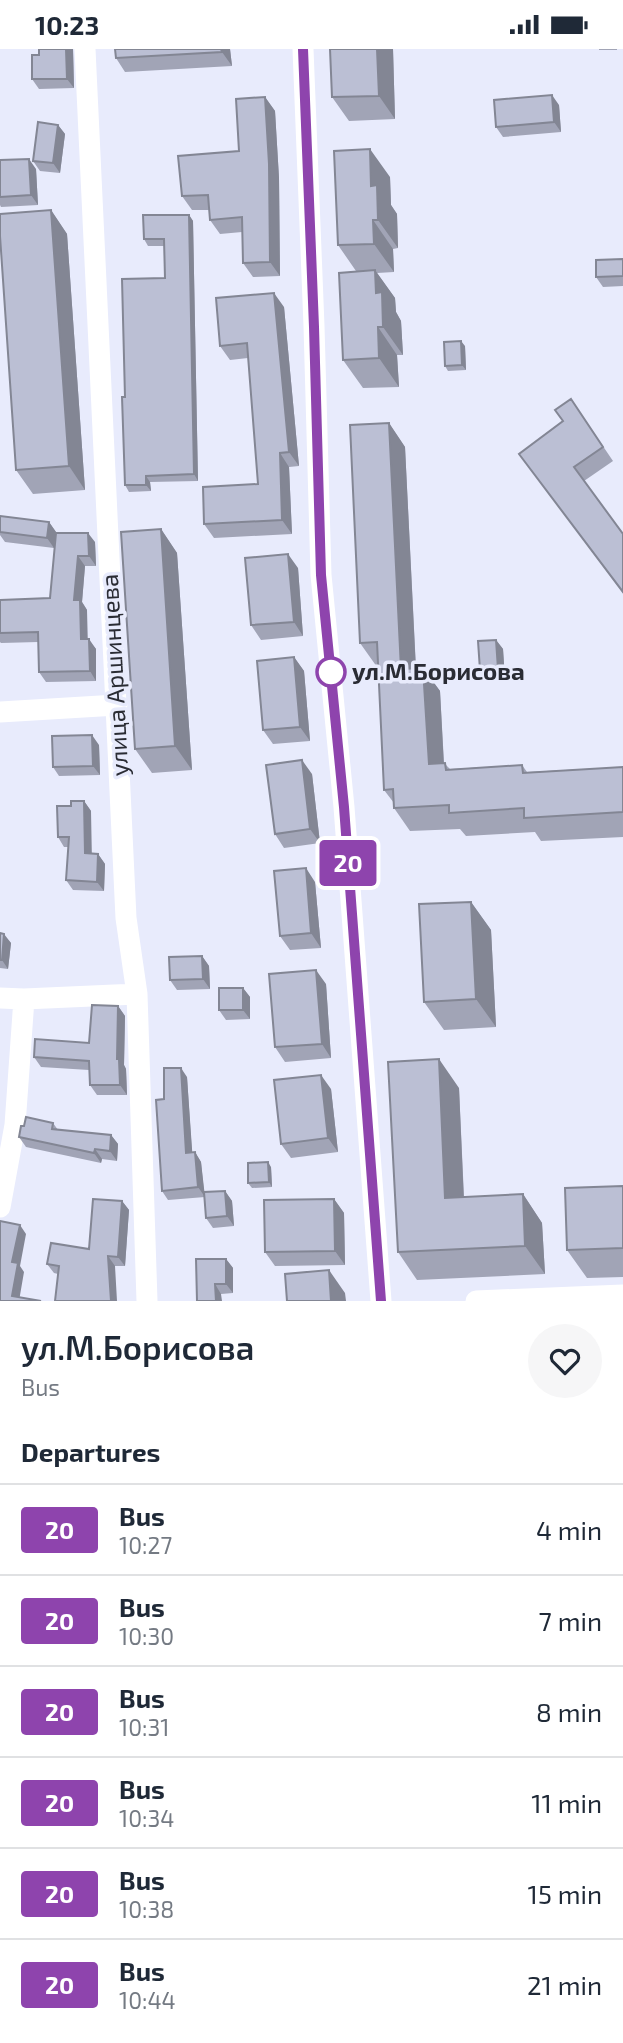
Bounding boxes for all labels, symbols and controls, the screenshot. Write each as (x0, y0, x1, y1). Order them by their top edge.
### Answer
text: 10:23 (35, 9, 99, 40)
street label: улица Аршинцева (94, 573, 134, 777)
place label: ул.М.Борисова (352, 656, 525, 685)
marker: ул.М.Борисова (316, 657, 346, 687)
line badge: 20 (316, 840, 380, 886)
text: 20 (333, 848, 363, 877)
button: heart (528, 1324, 602, 1398)
text: ул.М.Борисова (21, 1327, 254, 1367)
text: Bus (21, 1373, 60, 1401)
text: Departures (21, 1436, 160, 1467)
text: Bus (119, 1500, 165, 1531)
text: 4 min (536, 1514, 602, 1545)
text: 20 (45, 1515, 74, 1544)
text: 10:27 (119, 1531, 172, 1559)
text: Bus (119, 1591, 165, 1622)
text: 7 min (539, 1605, 602, 1636)
text: 20 (45, 1606, 74, 1635)
text: 10:30 (119, 1622, 174, 1650)
text: Bus (119, 1682, 165, 1713)
text: 8 min (536, 1696, 602, 1727)
text: 20 (45, 1697, 74, 1726)
text: 10:31 (119, 1713, 169, 1741)
text: Bus (119, 1773, 165, 1804)
text: 11 min (531, 1787, 602, 1818)
text: 20 (45, 1788, 74, 1817)
text: 10:34 (119, 1804, 174, 1832)
text: Bus (119, 1864, 165, 1895)
text: 15 min (528, 1878, 602, 1909)
text: 20 (45, 1879, 74, 1908)
text: 10:38 (119, 1895, 174, 1923)
text: Bus (119, 1955, 165, 1986)
text: 21 min (527, 1969, 602, 2000)
text: 20 (45, 1970, 74, 1999)
text: 10:44 (119, 1986, 176, 2014)

